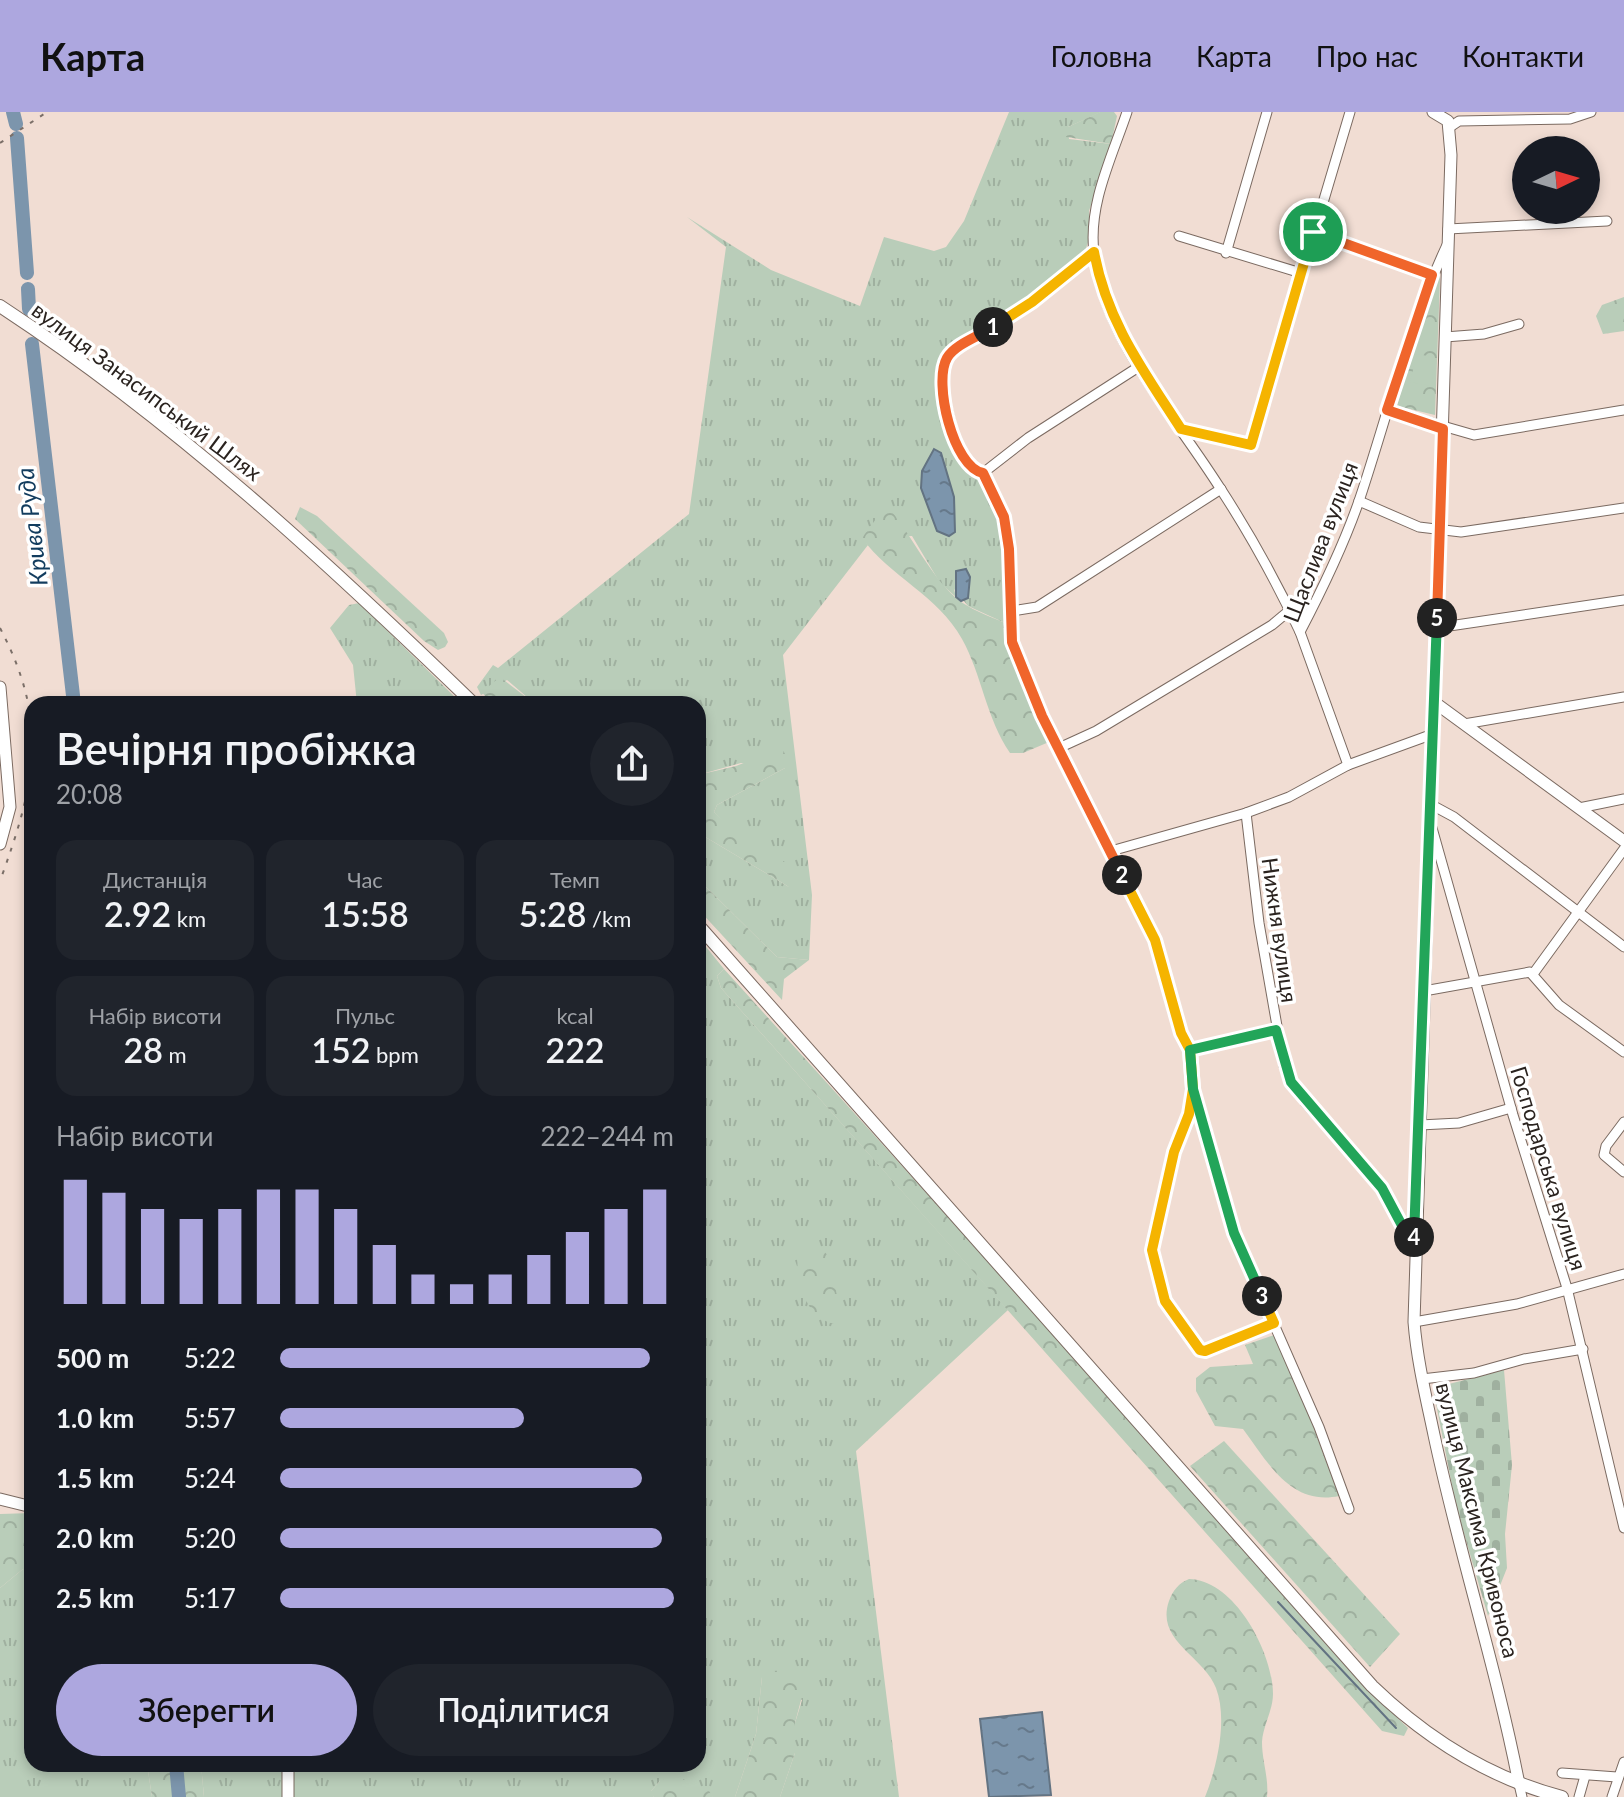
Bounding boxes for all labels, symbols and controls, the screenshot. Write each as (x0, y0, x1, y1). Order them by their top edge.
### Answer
text: Карта (40, 33, 145, 79)
text: Головна (1051, 39, 1152, 73)
text: Карта (1196, 39, 1272, 73)
text: Про нас (1316, 39, 1418, 73)
text: Контакти (1462, 39, 1584, 73)
north arrow (1512, 136, 1600, 224)
map controls (1512, 136, 1600, 224)
pin (1279, 198, 1347, 266)
icon: arrive (1291, 210, 1335, 254)
street label: вулиця Занасипський Шлях (27, 296, 267, 486)
pin: 1 (973, 307, 1013, 347)
text: 1 (987, 313, 999, 340)
street label: Щаслива вулиця (1277, 458, 1363, 626)
water label: Крива Руда (9, 466, 53, 588)
pin: 5 (1417, 598, 1457, 638)
text: 5 (1431, 604, 1443, 631)
text: Вечірня пробіжка (56, 722, 417, 774)
button: share (590, 722, 674, 806)
text: 20:08 (56, 778, 123, 810)
pin: 2 (1102, 855, 1142, 895)
street label: Нижня вулиця (1256, 856, 1304, 1004)
text: 2 (1116, 861, 1128, 888)
text: Дистанція (103, 866, 207, 893)
text: Час (347, 866, 383, 893)
text: Темп (550, 866, 600, 893)
text: 2.92 (104, 893, 171, 934)
text: 15:58 (321, 893, 409, 934)
text: 5:28 (519, 893, 586, 934)
text: km (171, 905, 206, 932)
text: /km (586, 905, 631, 932)
text: Набір висоти (88, 1002, 222, 1029)
text: Пульс (335, 1002, 395, 1029)
text: kcal (556, 1002, 594, 1029)
text: 28 (123, 1029, 163, 1070)
text: 152 (311, 1029, 370, 1070)
text: 222 (545, 1029, 605, 1070)
text: m (163, 1041, 187, 1068)
text: bpm (370, 1041, 419, 1068)
street label: Господарська вулиця (1505, 1063, 1593, 1273)
text: Набір висоти (56, 1120, 213, 1152)
text: 222–244 m (540, 1120, 674, 1152)
pin: 4 (1394, 1217, 1434, 1257)
text: 4 (1408, 1223, 1420, 1250)
pin: 3 (1242, 1276, 1282, 1316)
text: 3 (1256, 1282, 1268, 1309)
text: 500 m (56, 1342, 129, 1374)
text: 5:22 (184, 1342, 236, 1374)
street label: вулиця Максима Кривоноса (1431, 1380, 1525, 1660)
text: 1.0 km (56, 1402, 134, 1434)
text: 5:57 (184, 1402, 236, 1434)
text: 1.5 km (56, 1462, 134, 1494)
text: 5:24 (184, 1462, 236, 1494)
text: 2.0 km (56, 1522, 134, 1554)
text: 5:20 (184, 1522, 236, 1554)
text: 2.5 km (56, 1582, 134, 1614)
text: 5:17 (184, 1582, 236, 1614)
button: Зберегти (56, 1664, 357, 1756)
button: Поділитися (373, 1664, 674, 1756)

